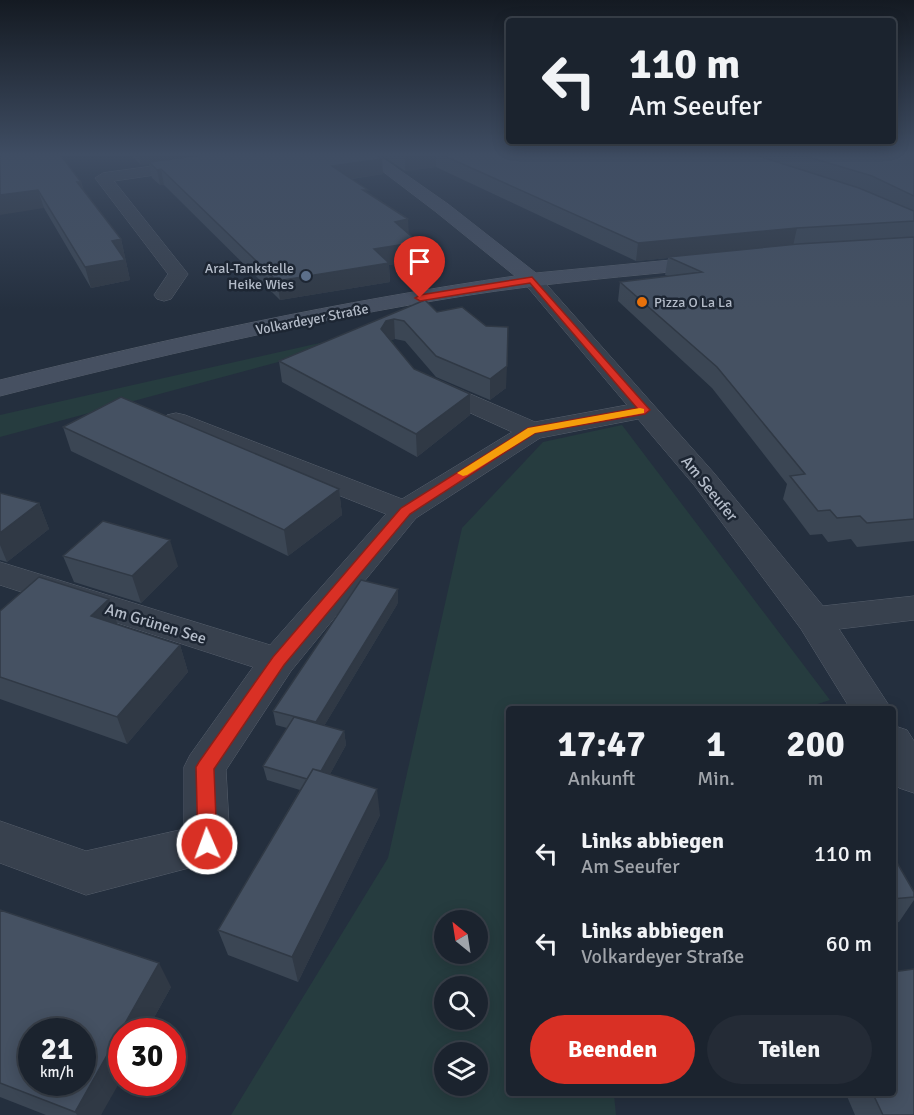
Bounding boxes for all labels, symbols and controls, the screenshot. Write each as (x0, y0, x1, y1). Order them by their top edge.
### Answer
text: 110 m (629, 39, 740, 90)
icon: left (530, 42, 608, 120)
text: Am Seeufer (629, 90, 762, 123)
pin (394, 236, 445, 298)
icon: arrive (403, 245, 436, 278)
place label: Aral-Tankstelle Heike Wies (205, 260, 294, 293)
marker: Aral-Tankstelle Heike Wies (299, 269, 313, 283)
place label: Pizza O La La (654, 294, 732, 311)
marker: Pizza O La La (635, 295, 649, 309)
street label: Volkardeyer Straße (254, 300, 370, 339)
street label: Am Seeufer (677, 452, 742, 526)
street label: Am Grünen See (103, 599, 209, 649)
text: 17:47 (557, 722, 646, 767)
text: 1 (706, 722, 726, 767)
text: 200 (786, 722, 845, 767)
text: Ankunft (568, 766, 635, 791)
text: Min. (697, 766, 735, 791)
text: m (807, 766, 823, 791)
position arrow (175, 812, 239, 876)
text: Links abbiegen (581, 827, 724, 854)
icon: left (530, 837, 563, 870)
text: 110 m (814, 840, 872, 867)
text: Am Seeufer (581, 854, 680, 879)
north arrow (434, 910, 488, 964)
map controls (434, 910, 488, 1096)
text: Links abbiegen (581, 917, 724, 944)
icon: left (530, 927, 563, 960)
text: 60 m (826, 930, 872, 957)
text: Volkardeyer Straße (581, 944, 744, 969)
button: search (434, 976, 488, 1030)
button: Beenden (530, 1015, 695, 1084)
button: Teilen (707, 1015, 872, 1084)
speed limit sign: 30 (108, 1018, 186, 1096)
text: 21 (41, 1031, 73, 1068)
button: layers (434, 1042, 488, 1096)
text: km/h (40, 1063, 74, 1081)

